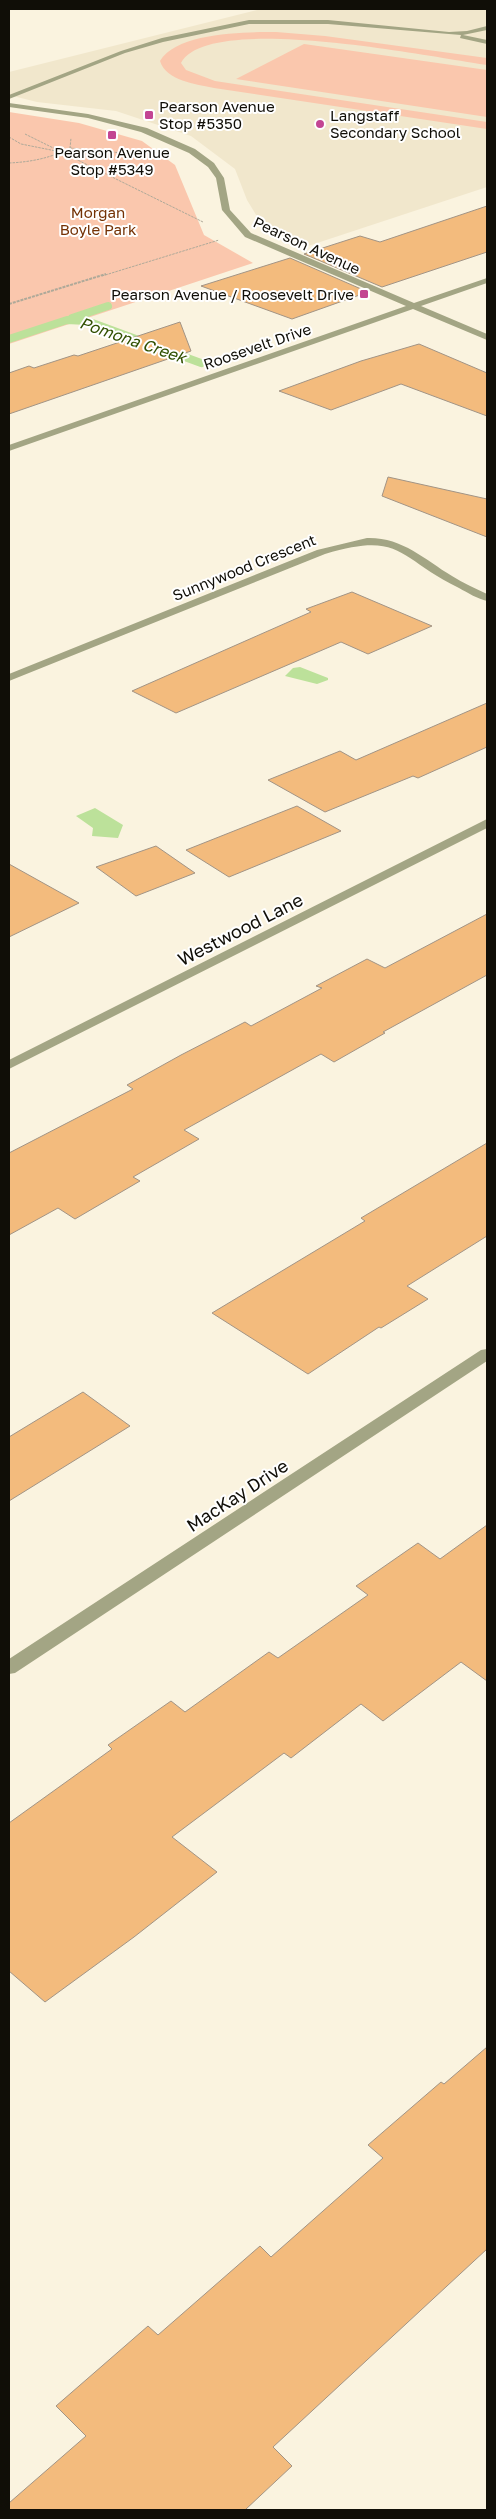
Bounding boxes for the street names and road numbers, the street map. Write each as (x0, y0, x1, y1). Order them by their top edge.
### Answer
street label: Pearson Avenue (251, 212, 363, 278)
street label: Roosevelt Drive (201, 319, 313, 373)
street label: Sunnywood Crescent (170, 530, 318, 604)
street label: Westwood Lane (174, 888, 306, 970)
street label: MacKay Drive (182, 1454, 292, 1536)

